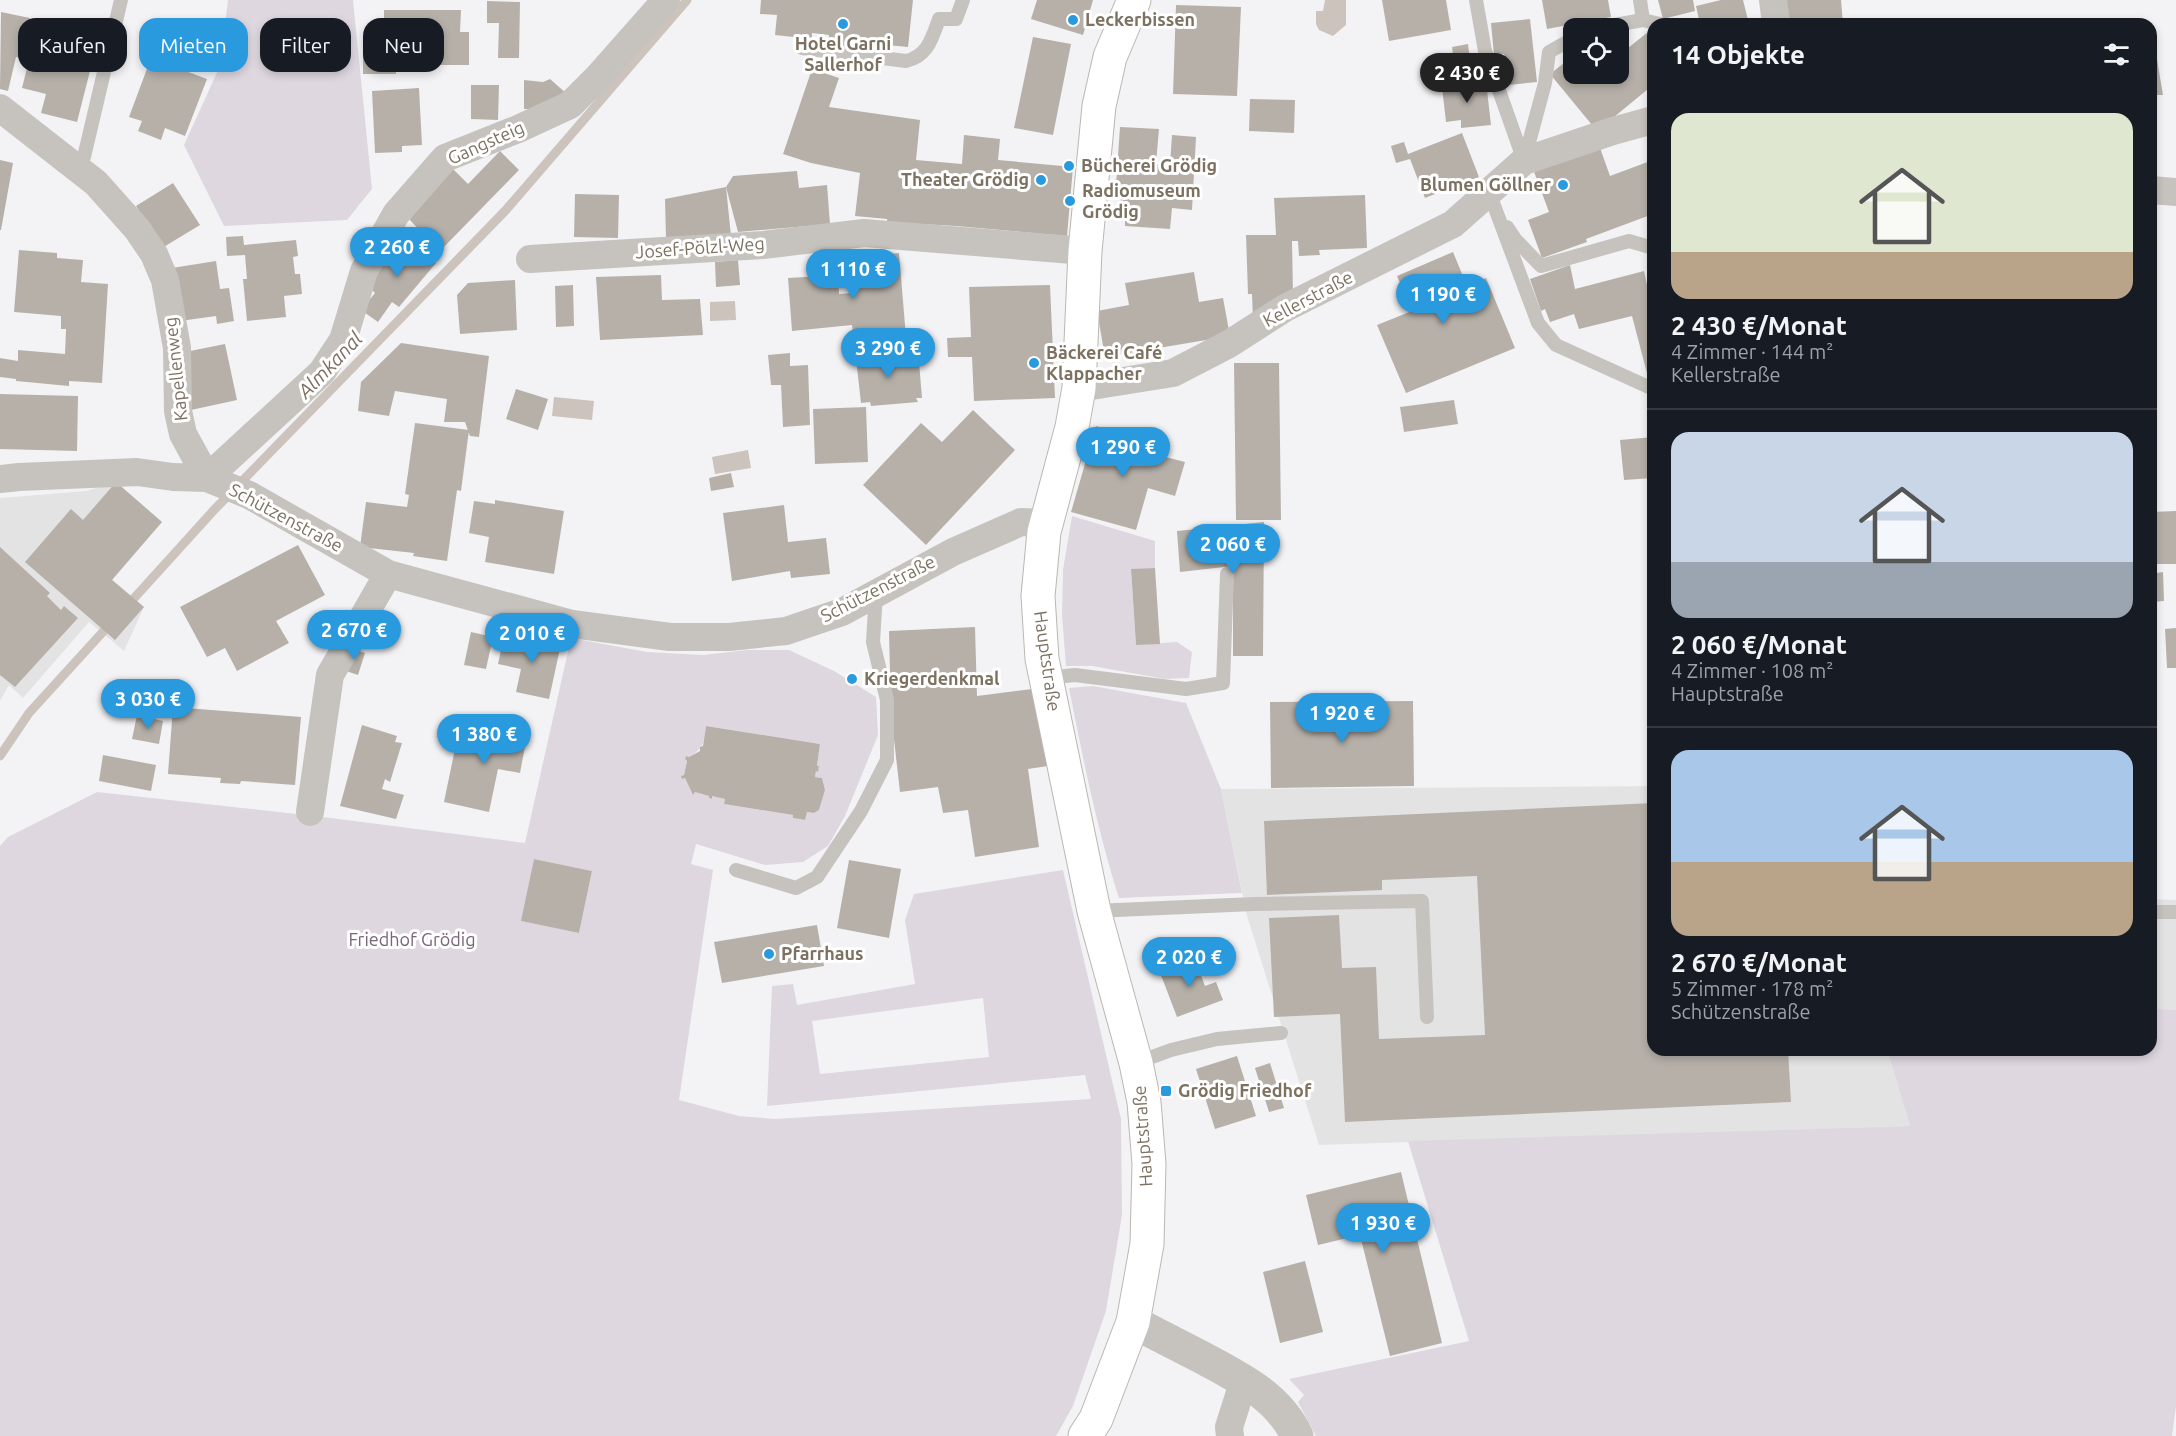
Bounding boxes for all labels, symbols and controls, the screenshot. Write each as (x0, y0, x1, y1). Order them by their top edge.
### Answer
place label: Leckerbissen (1085, 9, 1195, 29)
marker: Leckerbissen (1066, 13, 1080, 27)
marker: Hotel Garni Sallerhof (836, 17, 850, 31)
chip: Kaufen (18, 18, 127, 72)
chip: Mieten (139, 18, 248, 72)
chip: Filter (260, 18, 351, 72)
chip: Neu (363, 18, 444, 72)
map controls (1563, 18, 1629, 84)
button: locate (1563, 18, 1629, 84)
place label: Hotel Garni Sallerhof (795, 33, 891, 74)
icon: filters (2100, 38, 2133, 71)
text: 14 Objekte (1671, 40, 1805, 69)
pin: 2 430 € (1412, 53, 1522, 104)
text: 2 430 € (1434, 61, 1500, 84)
street label: Gangsteig (444, 116, 527, 168)
icon: home (1848, 152, 1956, 260)
place label: Bücherei Grödig (1081, 155, 1217, 175)
marker: Bücherei Grödig (1062, 159, 1076, 173)
place label: Theater Grödig (901, 169, 1029, 189)
marker: Theater Grödig (1034, 173, 1048, 187)
place label: Blumen Göllner (1420, 174, 1552, 194)
marker: Blumen Göllner (1556, 178, 1570, 192)
place label: Radiomuseum Grödig (1082, 180, 1201, 221)
marker: Radiomuseum Grödig (1063, 194, 1077, 208)
pin: 2 260 € (342, 227, 452, 278)
street label: Josef-Pölzl-Weg (635, 233, 765, 261)
text: 2 260 € (364, 235, 430, 258)
pin: 1 110 € (798, 249, 908, 300)
text: 1 110 € (820, 257, 886, 280)
street label: Kellerstraße (1259, 266, 1356, 330)
pin: 1 190 € (1388, 274, 1498, 325)
text: 1 190 € (1410, 282, 1476, 305)
text: 2 430 €/Monat (1671, 311, 1847, 340)
street label: Kapellenweg (160, 316, 190, 422)
water label: Almkanal (292, 326, 367, 403)
pin: 3 290 € (833, 328, 943, 379)
text: 3 290 € (855, 336, 921, 359)
text: 4 Zimmer · 144 m² (1671, 340, 1833, 363)
place label: Bäckerei Café Klappacher (1046, 342, 1162, 383)
marker: Bäckerei Café Klappacher (1027, 356, 1041, 370)
text: Kellerstraße (1671, 363, 1781, 386)
pin: 1 290 € (1068, 427, 1178, 478)
text: 1 290 € (1090, 435, 1156, 458)
icon: home (1848, 471, 1956, 579)
street label: Schützenstraße (226, 479, 347, 555)
pin: 2 060 € (1178, 524, 1288, 575)
text: 2 060 € (1200, 532, 1266, 555)
street label: Schützenstraße (817, 551, 938, 626)
street label: Hauptstraße (1031, 609, 1065, 712)
pin: 2 670 € (299, 610, 409, 661)
pin: 2 010 € (477, 613, 587, 664)
text: 2 670 € (321, 618, 387, 641)
text: 2 010 € (499, 621, 565, 644)
text: 2 060 €/Monat (1671, 630, 1847, 659)
text: 4 Zimmer · 108 m² (1671, 659, 1833, 682)
place label: Kriegerdenkmal (864, 668, 1000, 688)
marker: Kriegerdenkmal (845, 672, 859, 686)
pin: 3 030 € (93, 679, 203, 730)
text: Hauptstraße (1671, 682, 1784, 705)
text: 3 030 € (115, 687, 181, 710)
pin: 1 920 € (1287, 693, 1397, 744)
text: 1 920 € (1309, 701, 1375, 724)
pin: 1 380 € (429, 714, 539, 765)
text: 1 380 € (451, 722, 517, 745)
icon: home (1848, 789, 1956, 897)
park label: Friedhof Grödig (348, 929, 476, 949)
pin: 2 020 € (1134, 937, 1244, 988)
place label: Pfarrhaus (781, 943, 864, 963)
text: 2 020 € (1156, 945, 1222, 968)
marker: Pfarrhaus (762, 947, 776, 961)
text: 2 670 €/Monat (1671, 948, 1847, 977)
text: 5 Zimmer · 178 m² (1671, 977, 1833, 1000)
text: Schützenstraße (1671, 1000, 1810, 1023)
place label: Grödig Friedhof (1178, 1080, 1312, 1100)
marker: Grödig Friedhof (1159, 1084, 1173, 1098)
street label: Hauptstraße (1128, 1085, 1156, 1187)
pin: 1 930 € (1328, 1203, 1438, 1254)
text: 1 930 € (1350, 1211, 1416, 1234)

